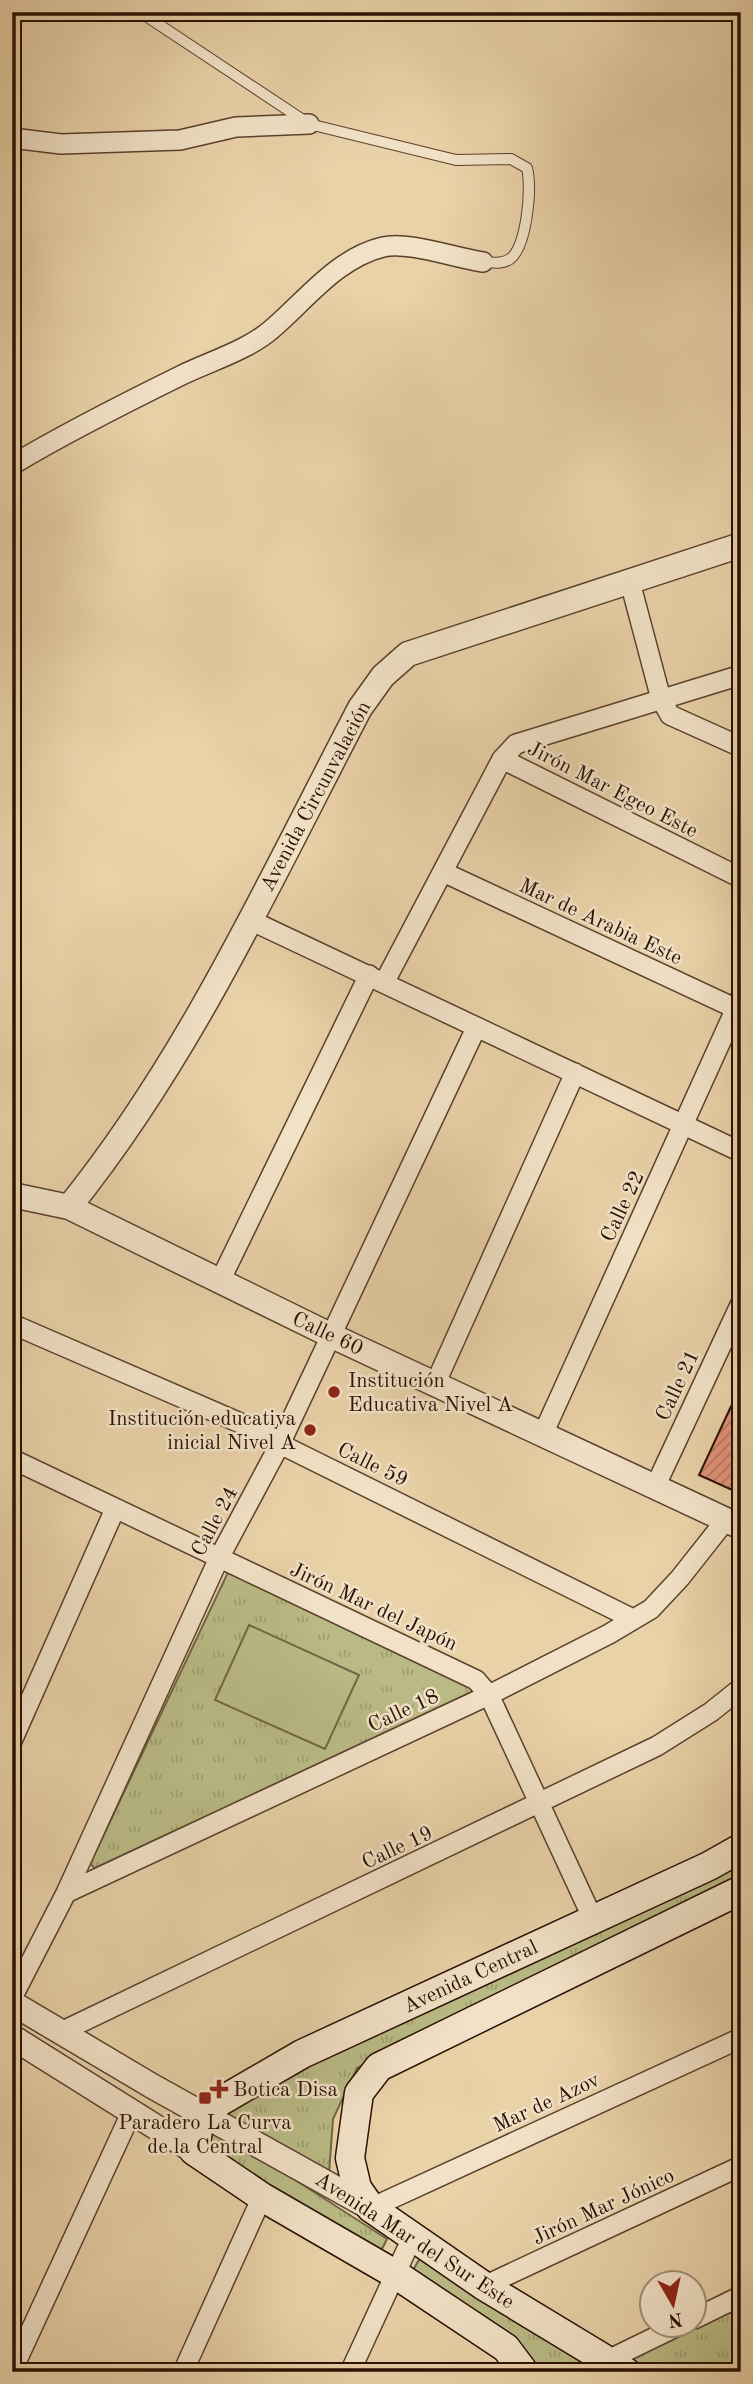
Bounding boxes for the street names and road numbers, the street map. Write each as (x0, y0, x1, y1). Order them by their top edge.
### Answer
street label: Avenida Circunvalación (257, 698, 375, 895)
street label: Jirón Mar Egeo Este (524, 738, 701, 842)
street label: Mar de Arabia Este (516, 875, 685, 969)
street label: Calle 22 (598, 1168, 649, 1245)
street label: Calle 60 (289, 1309, 366, 1360)
street label: Calle 21 (653, 1347, 704, 1424)
street label: Calle 59 (334, 1439, 411, 1491)
street label: Calle 24 (188, 1483, 242, 1560)
street label: Jirón Mar del Japón (286, 1559, 460, 1655)
street label: Calle 18 (365, 1686, 442, 1737)
street label: Calle 19 (359, 1823, 436, 1874)
street label: Avenida Central (400, 1937, 541, 2018)
street label: Mar de Azov (490, 2070, 603, 2137)
street label: Jirón Mar Jónico (529, 2165, 678, 2249)
street label: Avenida Mar del Sur Este (311, 2169, 517, 2313)

